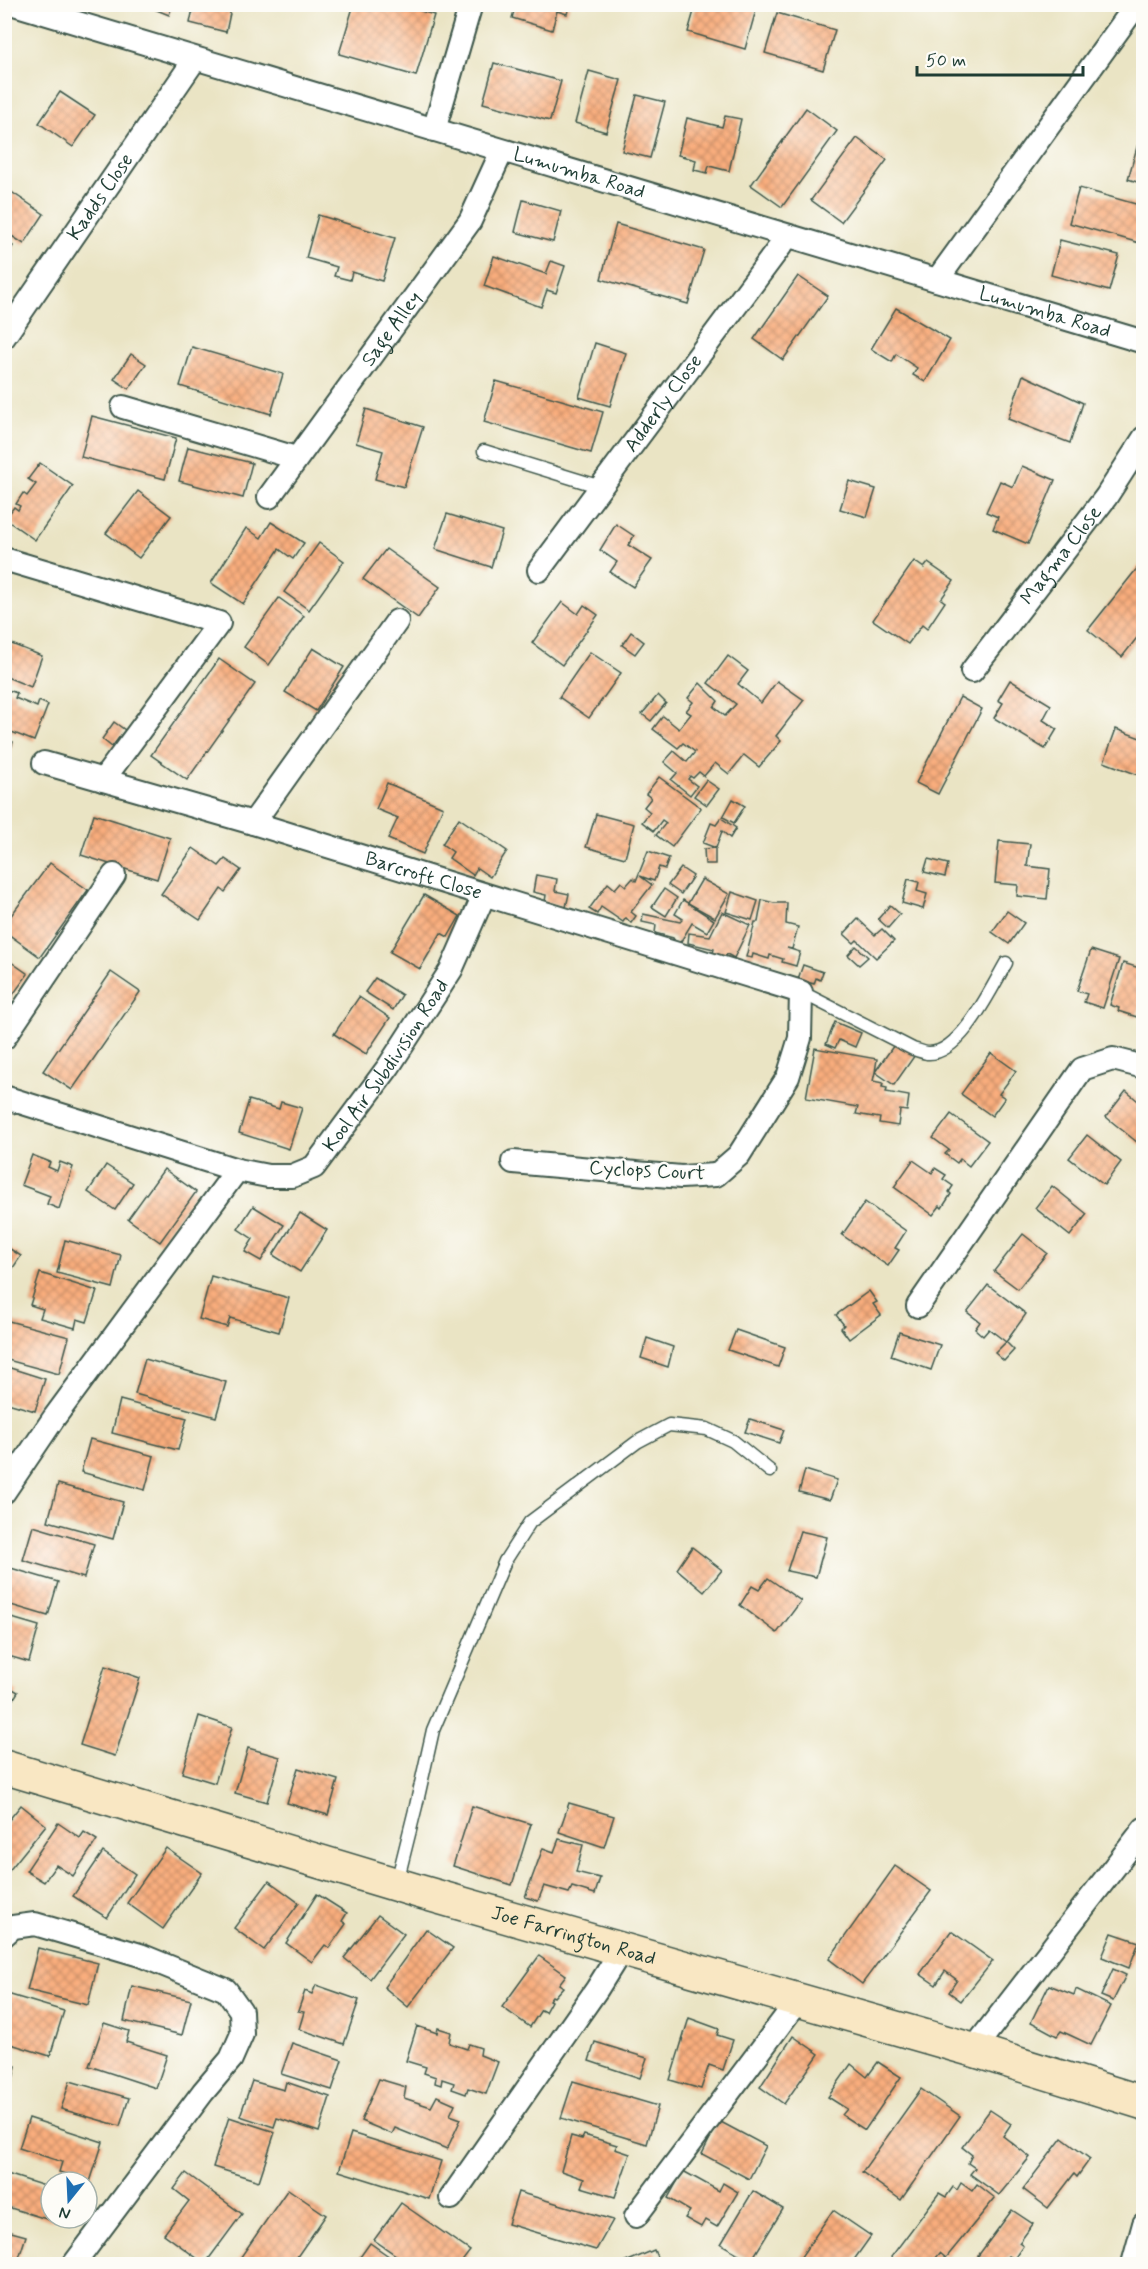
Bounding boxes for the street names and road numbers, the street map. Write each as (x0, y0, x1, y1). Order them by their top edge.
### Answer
street label: Lumumba Road (510, 141, 648, 206)
street label: Kadds Close (61, 148, 140, 246)
street label: Lumumba Road (976, 280, 1114, 345)
street label: Sage Alley (355, 286, 428, 372)
street label: Adderly Close (618, 349, 709, 458)
street label: Magma Close (1014, 500, 1108, 611)
street label: Barcroft Close (362, 845, 485, 906)
street label: Kool Air Subdivision Road (316, 974, 455, 1157)
street label: Cyclops Court (588, 1154, 706, 1188)
street label: Joe Farrington Road (488, 1899, 659, 1972)

